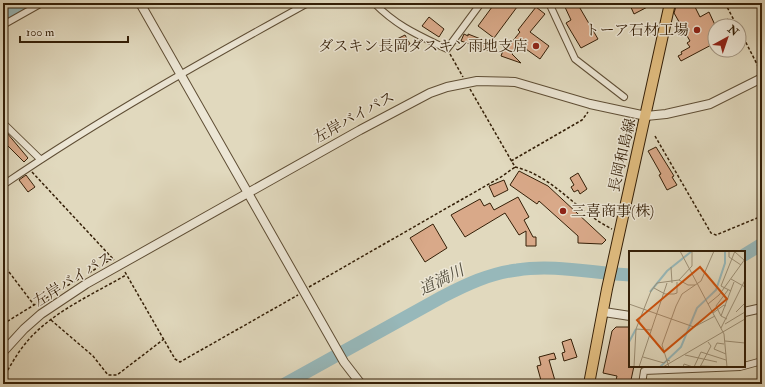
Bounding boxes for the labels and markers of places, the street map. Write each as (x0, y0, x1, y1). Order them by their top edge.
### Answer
place label: トーア石材工場 (585, 21, 689, 40)
marker: トーア石材工場 (692, 25, 702, 35)
place label: ダスキン長岡ダスキン雨地支店 (318, 37, 528, 56)
marker: ダスキン長岡ダスキン雨地支店 (531, 41, 541, 51)
place label: 三喜商事(株) (571, 202, 654, 221)
marker: 三喜商事(株) (558, 206, 568, 216)

